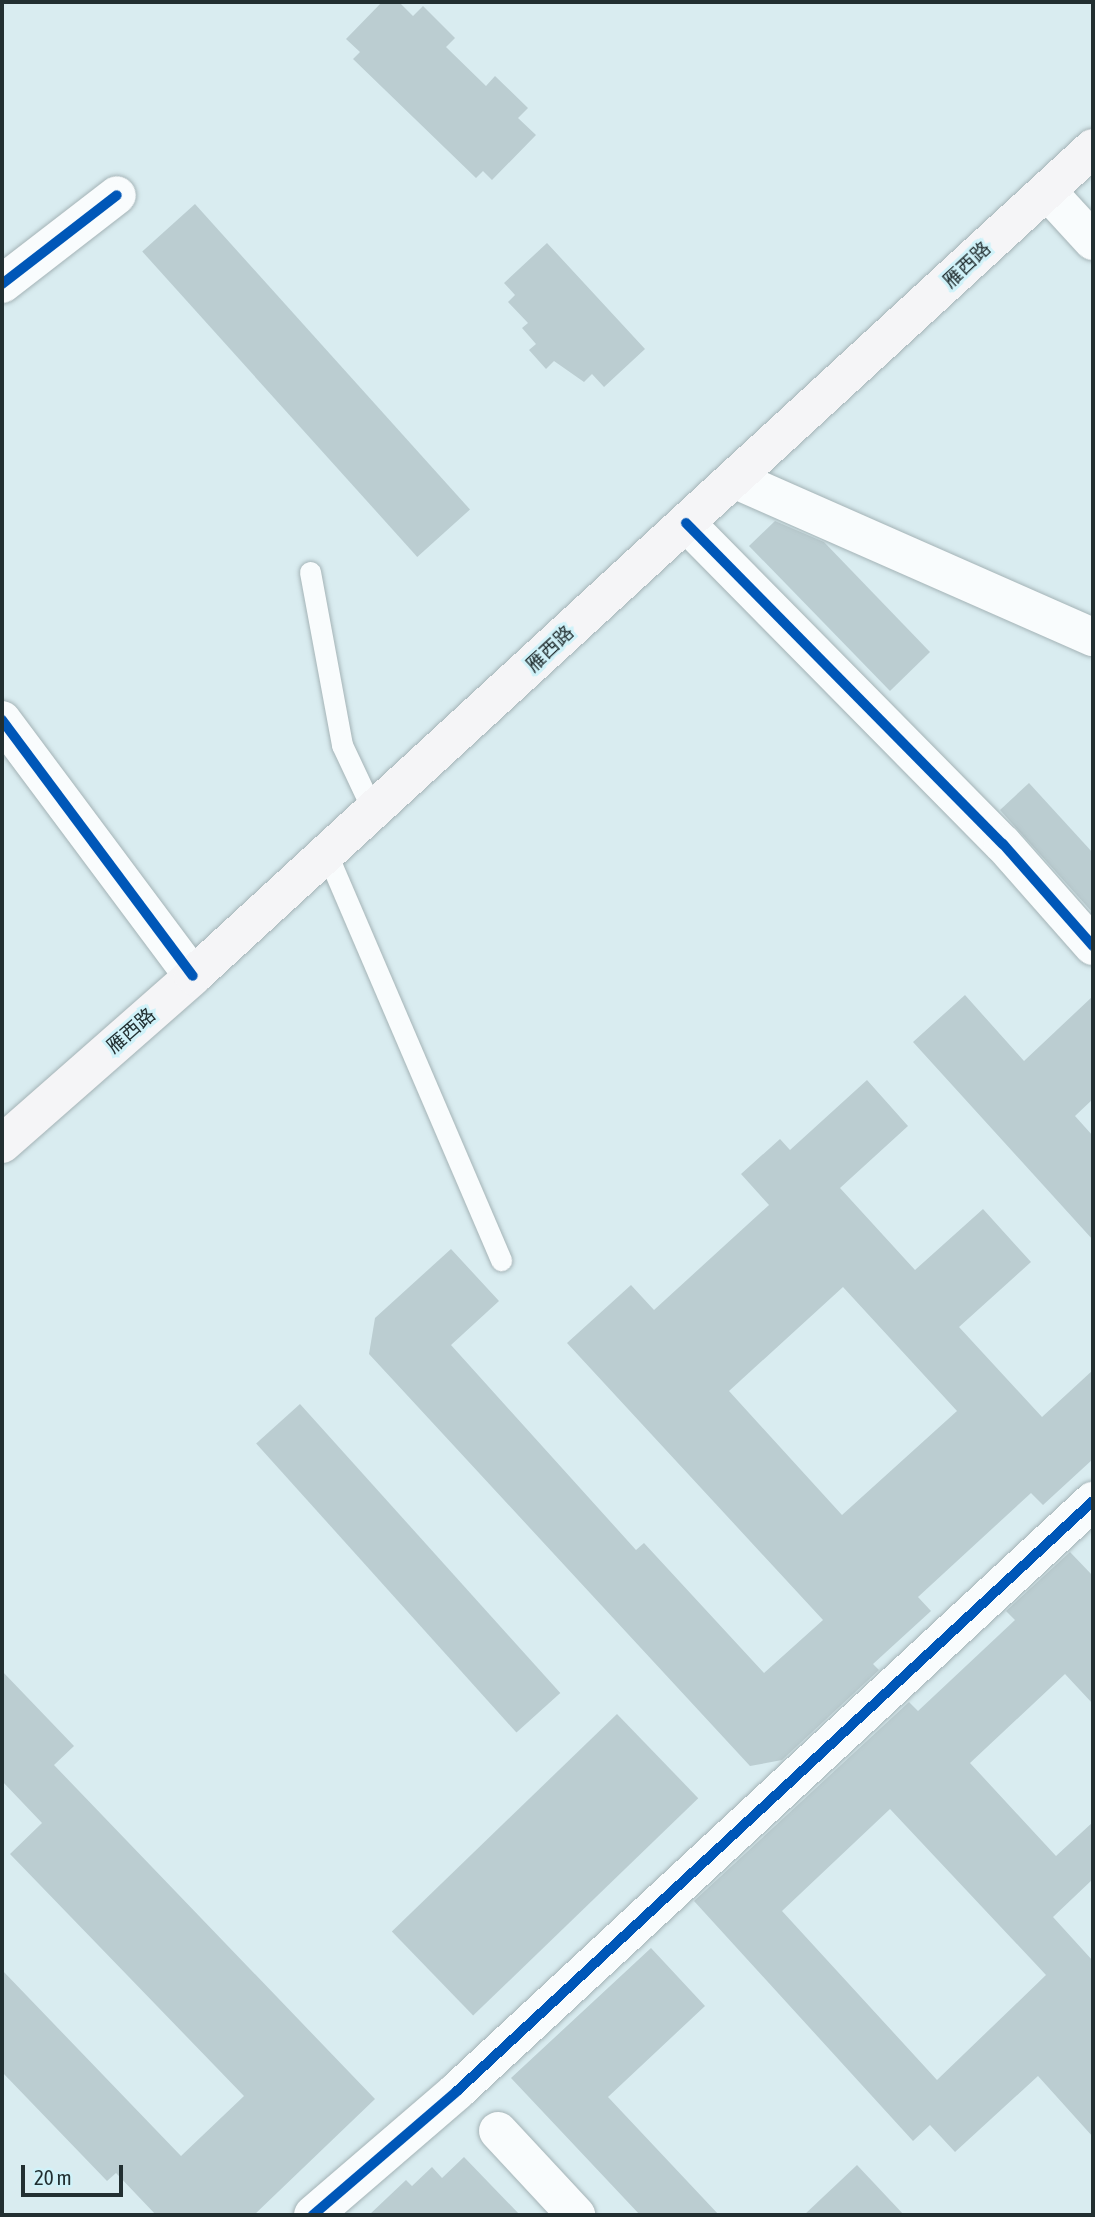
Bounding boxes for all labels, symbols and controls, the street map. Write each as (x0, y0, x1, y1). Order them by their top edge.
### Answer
street label: 雁西路 (938, 237, 996, 293)
street label: 雁西路 (521, 621, 579, 677)
street label: 雁西路 (102, 1004, 160, 1058)
scale bar (24, 2150, 126, 2194)
text: 20 m (34, 2165, 72, 2189)

